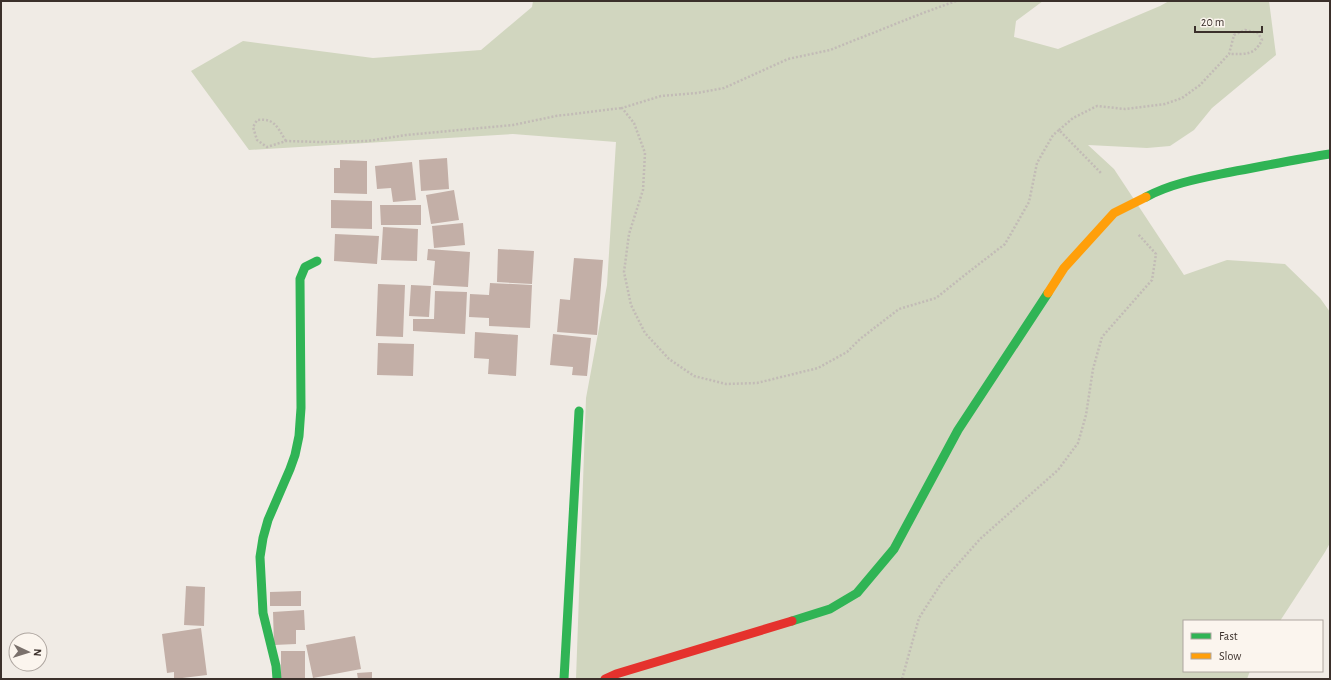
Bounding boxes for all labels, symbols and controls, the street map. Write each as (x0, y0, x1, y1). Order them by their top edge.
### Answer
scale bar (1195, 8, 1262, 34)
text: 20 m (1201, 16, 1224, 28)
legend (1183, 620, 1323, 672)
text: Fast (1219, 630, 1238, 642)
north arrow (8, 632, 48, 672)
text: N (32, 648, 43, 657)
text: Slow (1219, 650, 1241, 662)

